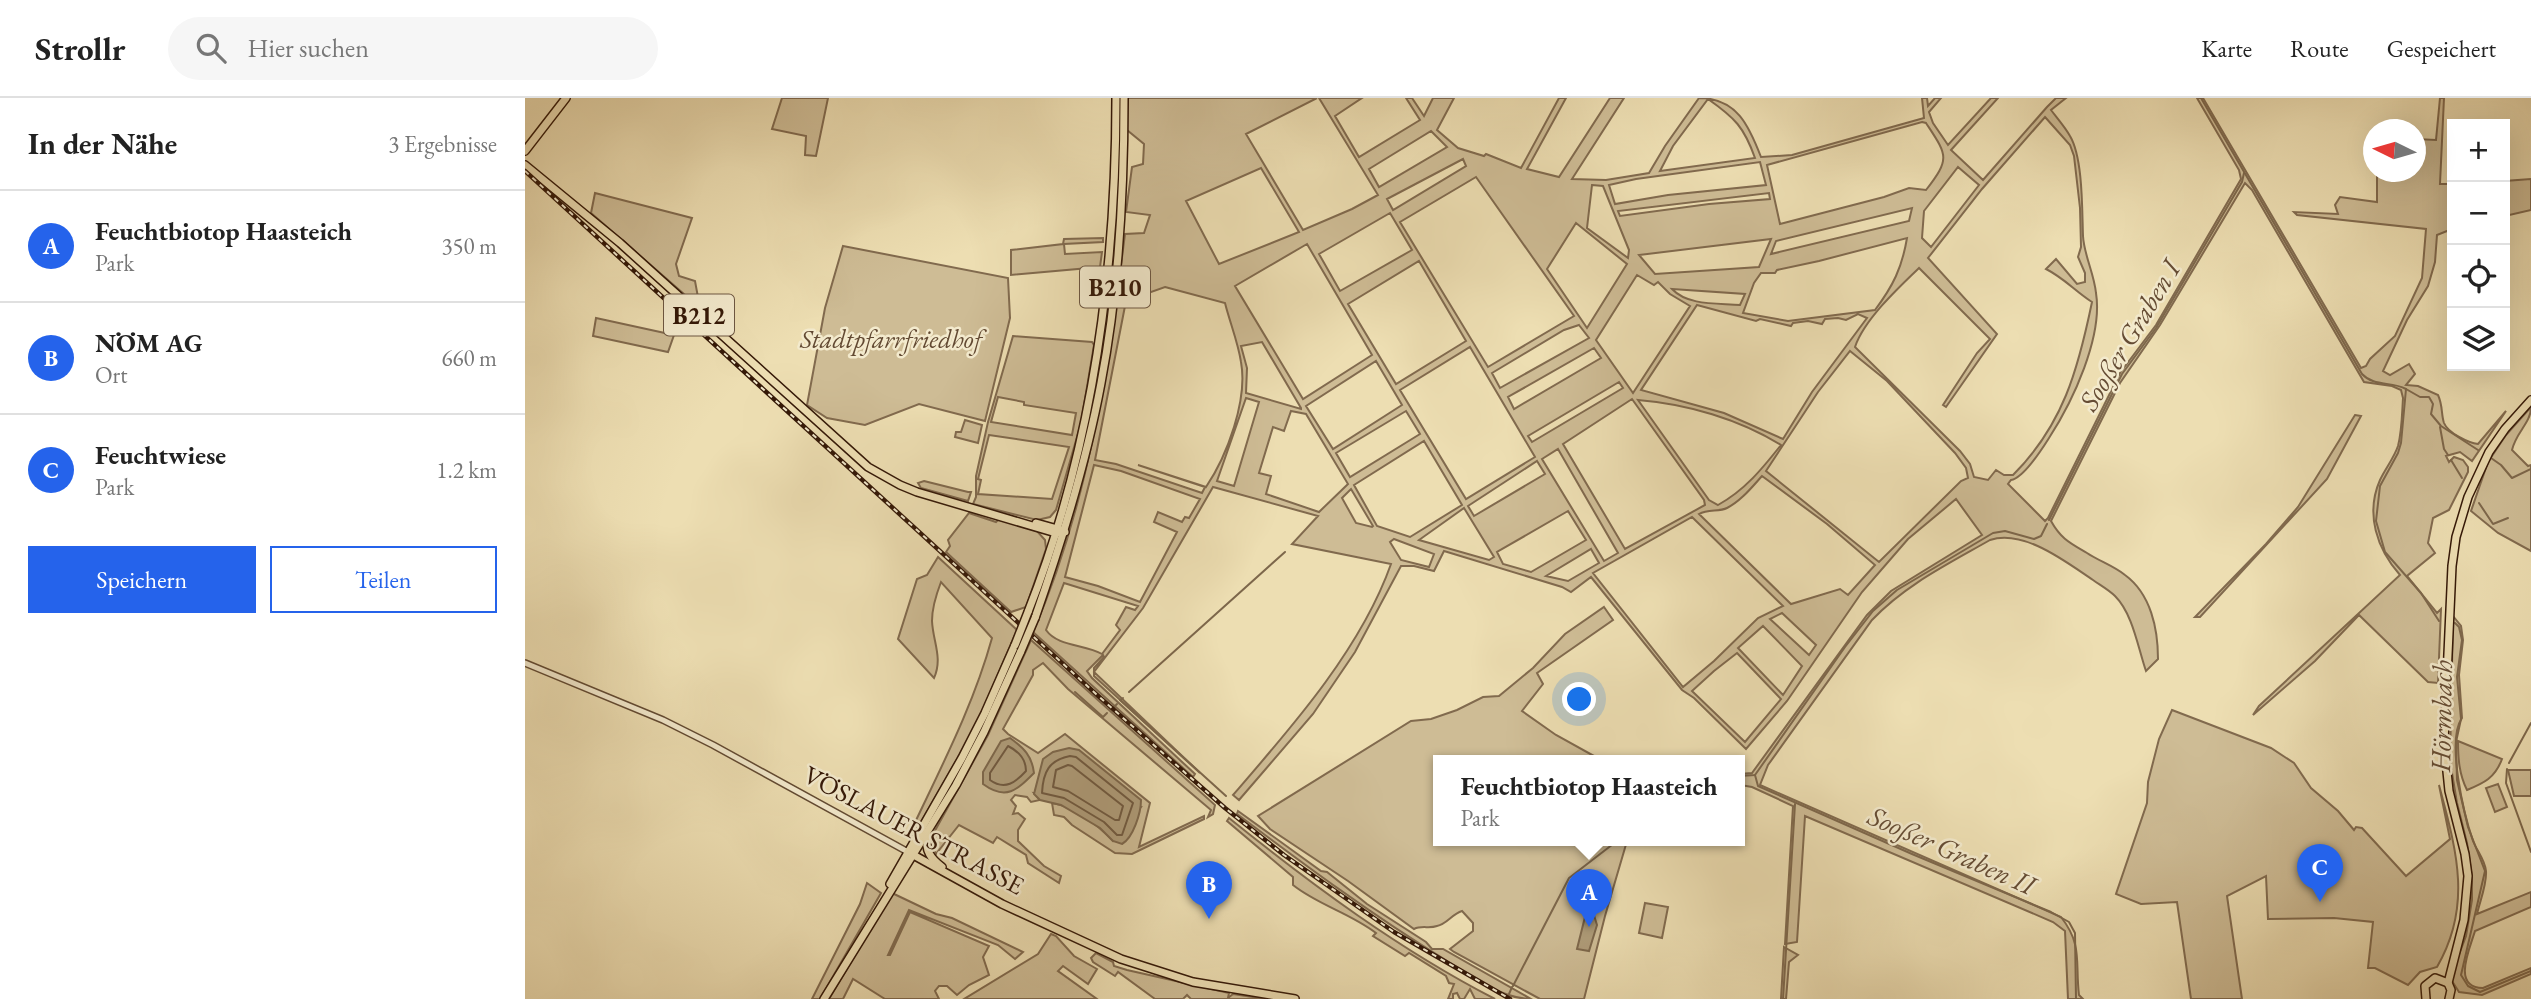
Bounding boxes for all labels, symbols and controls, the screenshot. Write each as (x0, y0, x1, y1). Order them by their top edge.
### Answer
search box (168, 17, 658, 80)
text: Strollr (35, 27, 126, 70)
icon: search (192, 29, 230, 67)
text: Hier suchen (248, 31, 369, 65)
text: Karte (2201, 33, 2252, 64)
text: Route (2290, 33, 2349, 64)
text: Gespeichert (2387, 33, 2496, 64)
north arrow (2363, 119, 2426, 182)
map controls (2447, 119, 2510, 371)
button: + (2447, 119, 2510, 182)
text: In der Nähe (28, 124, 177, 163)
text: 3 Ergebnisse (388, 129, 497, 159)
button: − (2447, 182, 2510, 245)
text: Feuchtbiotop Haasteich (95, 214, 352, 248)
text: A (43, 231, 59, 261)
text: 350 m (441, 231, 497, 261)
button: locate (2447, 245, 2510, 308)
text: Park (95, 248, 134, 278)
water label: Sooßer Graben I (2069, 251, 2189, 418)
road number: B210 (1080, 266, 1150, 308)
road number: B212 (664, 294, 734, 336)
button: layers (2447, 308, 2510, 371)
park label: Stadtpfarrfriedhof (799, 322, 988, 356)
text: NÖM AG (95, 326, 203, 360)
text: B (44, 343, 58, 373)
text: 660 m (441, 343, 497, 373)
text: Ort (95, 360, 127, 390)
text: Feuchtwiese (95, 438, 226, 472)
text: C (43, 455, 59, 485)
text: 1.2 km (436, 455, 497, 485)
text: Park (95, 472, 134, 502)
button: Speichern (28, 546, 256, 613)
button: Teilen (270, 546, 497, 613)
water label: Hörmbach (2422, 659, 2460, 773)
your location (1562, 682, 1596, 716)
popup (1433, 755, 1745, 846)
street label: VÖSLAUER STRASSE (798, 757, 1031, 903)
text: Feuchtbiotop Haasteich (1460, 769, 1718, 803)
water label: Sooßer Graben II (1862, 797, 2044, 904)
text: Park (1460, 803, 1500, 833)
pin: C (2297, 844, 2343, 902)
pin: B (1186, 861, 1232, 919)
pin: A (1566, 869, 1612, 927)

